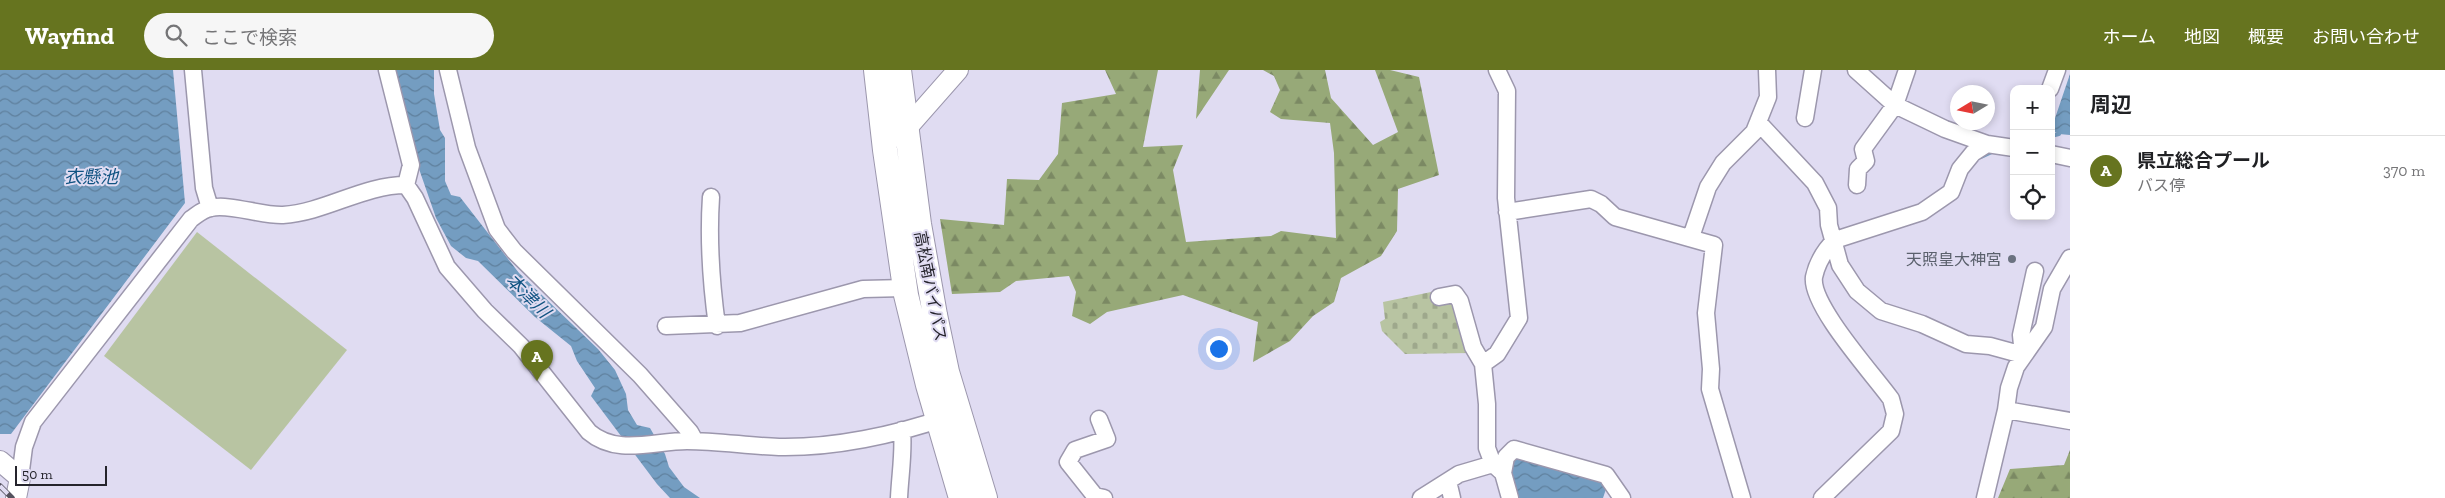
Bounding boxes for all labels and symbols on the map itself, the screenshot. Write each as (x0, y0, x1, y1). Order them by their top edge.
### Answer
north arrow (1950, 85, 1995, 130)
water label: 衣懸池 (64, 166, 120, 188)
street label: 高松南バイパス (911, 229, 950, 343)
place label: 天照皇大神宮 (1906, 250, 2002, 269)
marker: 天照皇大神宮 (2006, 253, 2018, 265)
water label: 本津川 (501, 269, 556, 324)
your location (1206, 336, 1232, 362)
pin: A (521, 340, 553, 381)
scale bar (15, 463, 108, 486)

